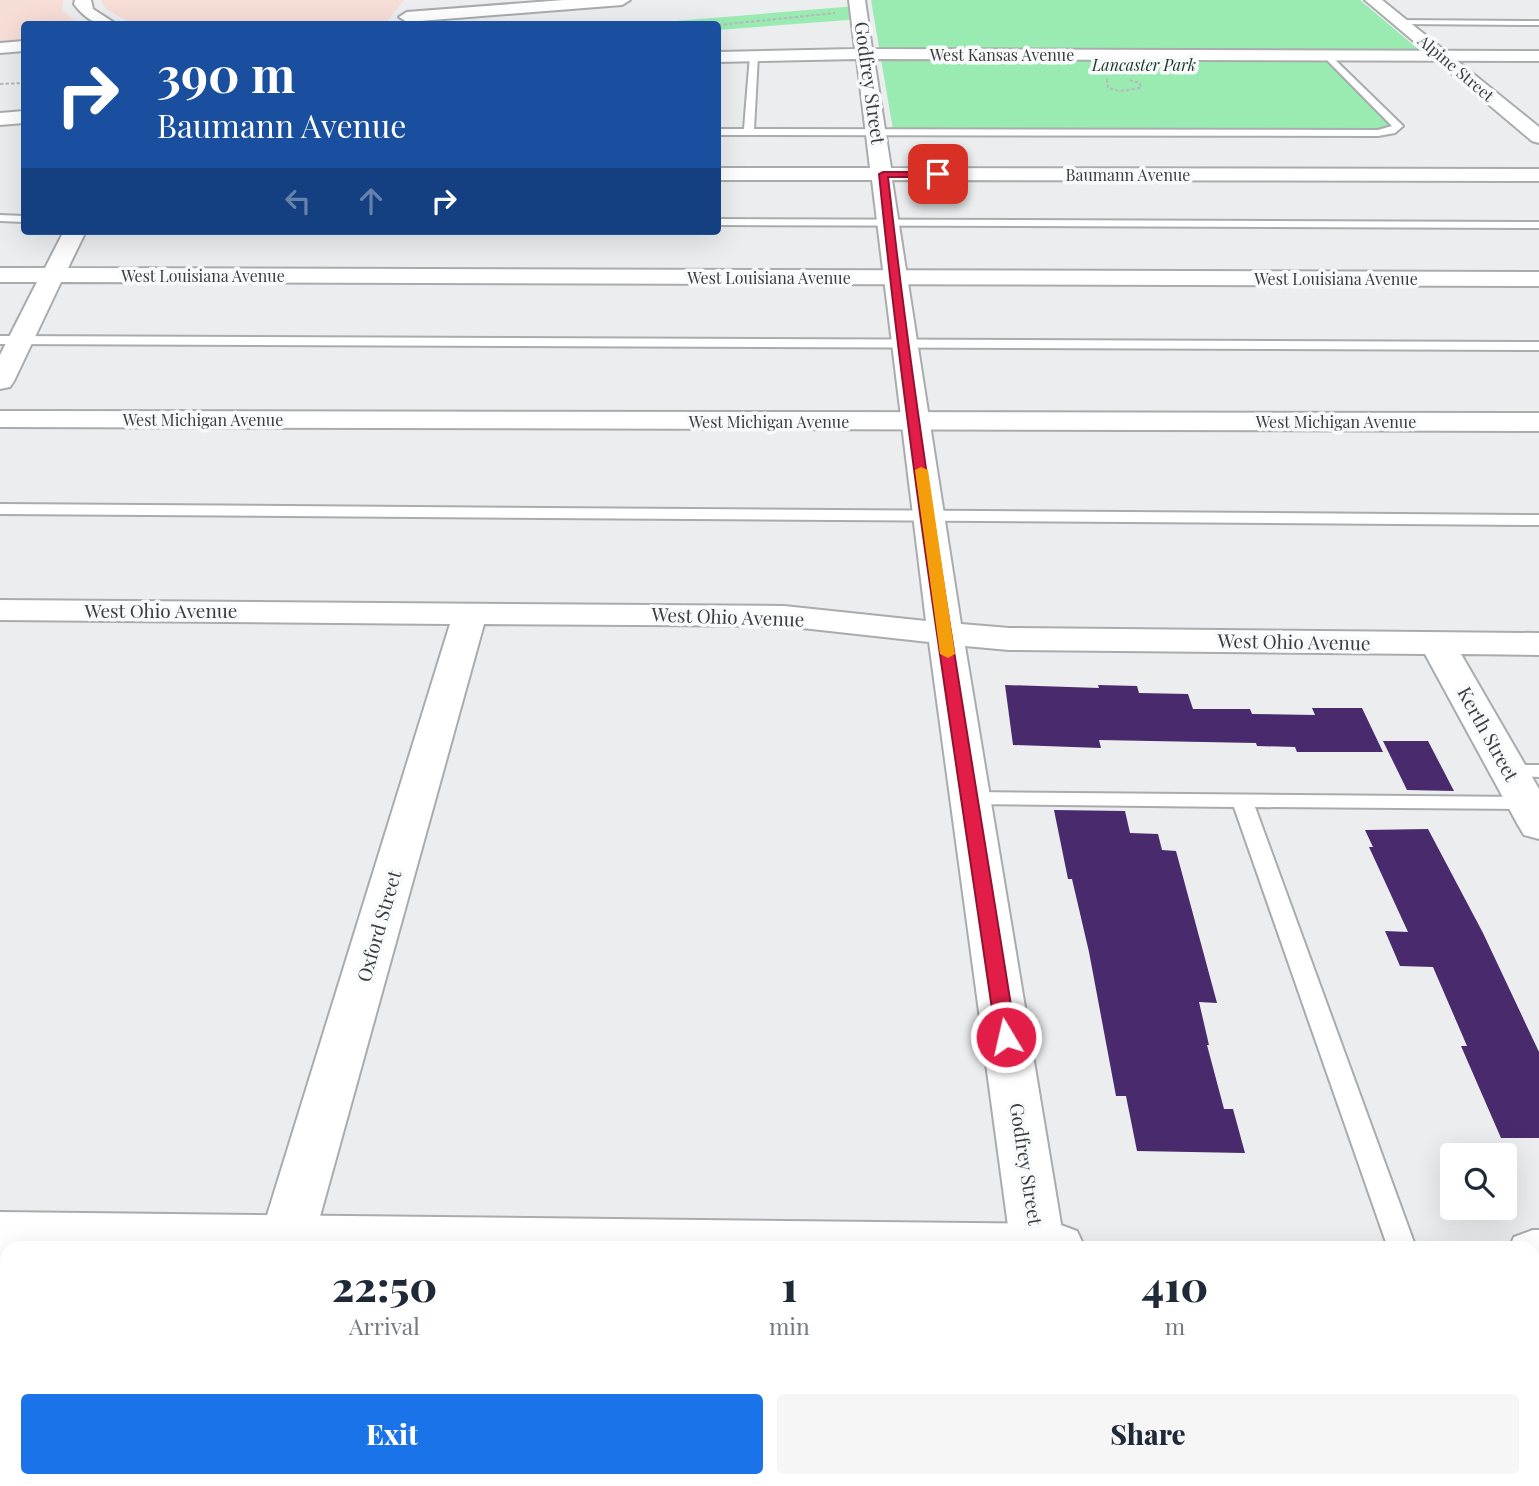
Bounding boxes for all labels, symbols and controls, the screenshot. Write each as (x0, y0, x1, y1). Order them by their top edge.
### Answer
street label: Godfrey Street (850, 20, 892, 146)
street label: Alpine Street (1413, 29, 1499, 106)
text: 390 m (157, 40, 295, 105)
street label: West Kansas Avenue (929, 44, 1074, 65)
icon: right (42, 49, 133, 140)
park label: Lancaster Park (1091, 54, 1196, 75)
text: Baumann Avenue (157, 103, 407, 146)
pin (908, 144, 968, 204)
icon: arrive (919, 155, 957, 193)
street label: Baumann Avenue (1066, 164, 1190, 185)
icon: left (279, 182, 317, 220)
icon: ahead (352, 182, 390, 220)
icon: right (425, 182, 463, 220)
street label: West Louisiana Avenue (120, 265, 285, 286)
street label: West Louisiana Avenue (686, 267, 851, 288)
street label: West Louisiana Avenue (1253, 268, 1418, 289)
street label: West Michigan Avenue (122, 409, 283, 430)
street label: West Michigan Avenue (688, 411, 849, 432)
street label: West Michigan Avenue (1255, 411, 1416, 432)
street label: West Ohio Avenue (84, 597, 237, 623)
street label: West Ohio Avenue (650, 600, 805, 632)
street label: West Ohio Avenue (1216, 627, 1371, 655)
street label: Kerth Street (1452, 682, 1526, 786)
street label: Oxford Street (350, 867, 406, 985)
position arrow (969, 1000, 1043, 1074)
street label: Godfrey Street (1004, 1101, 1050, 1227)
map controls (1440, 1143, 1517, 1220)
button: search (1440, 1143, 1517, 1220)
text: 22:50 (332, 1257, 437, 1313)
text: 1 (781, 1257, 797, 1313)
text: 410 (1142, 1257, 1208, 1313)
text: Arrival (349, 1310, 420, 1341)
text: min (769, 1310, 810, 1341)
text: m (1165, 1310, 1185, 1341)
button: Exit (21, 1394, 763, 1474)
button: Share (777, 1394, 1519, 1474)

